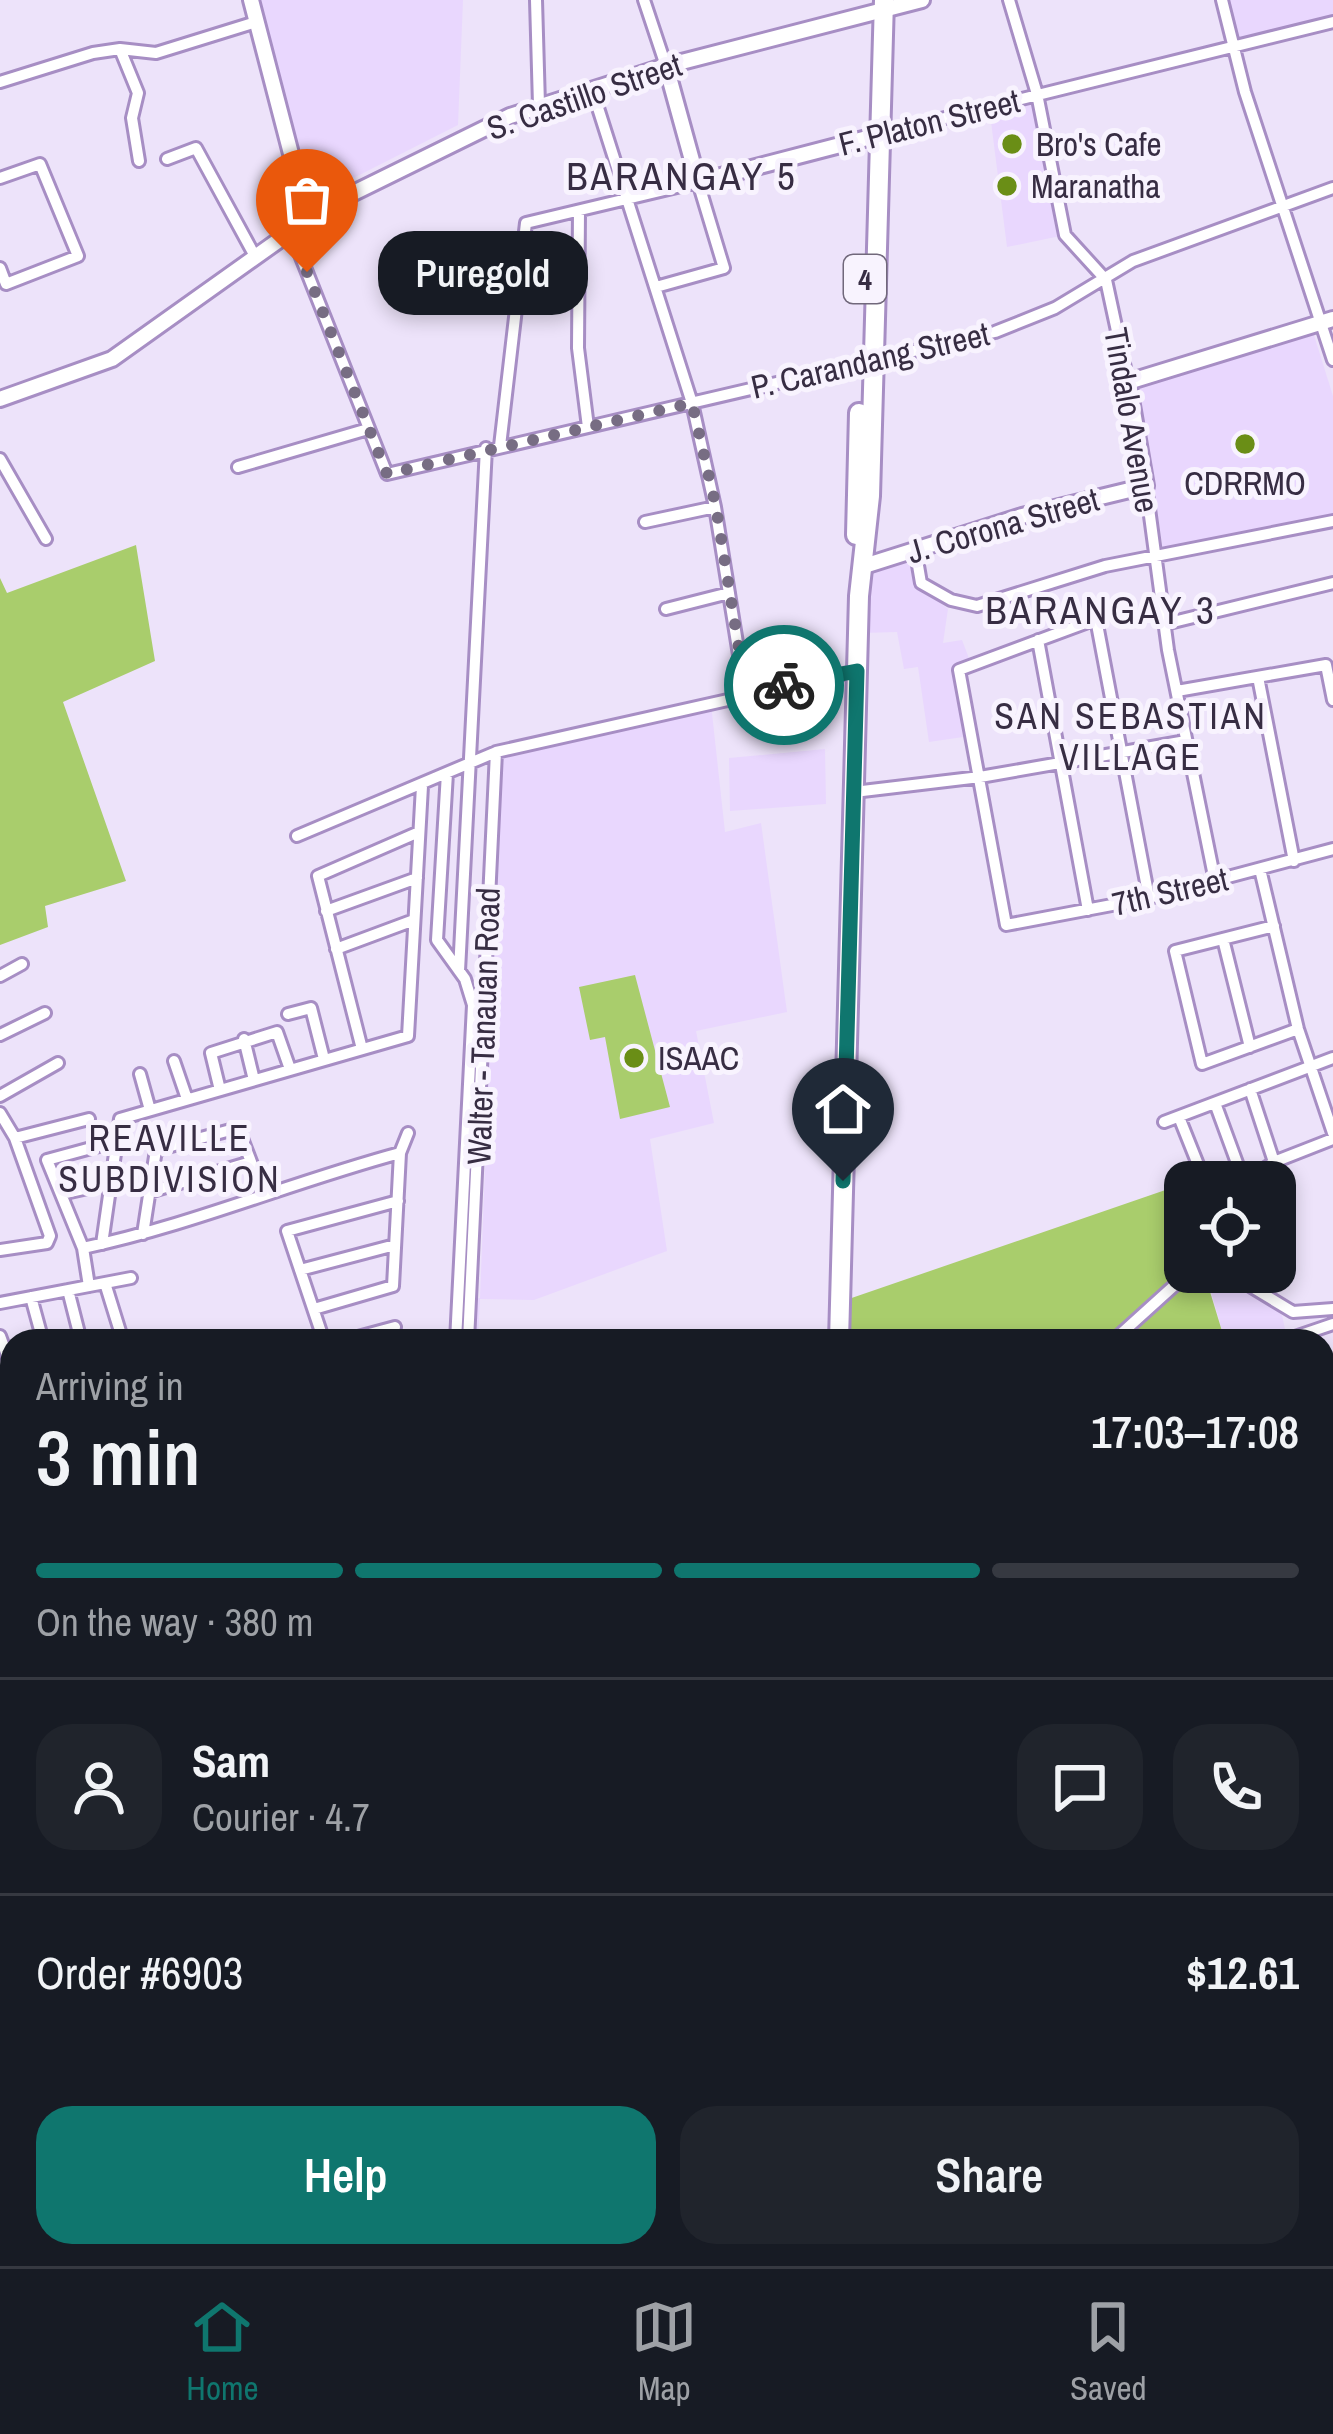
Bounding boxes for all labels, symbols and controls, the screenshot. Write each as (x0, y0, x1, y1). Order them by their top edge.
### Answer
street label: S. Castillo Street (481, 42, 687, 150)
street label: F. Platon Street (834, 78, 1024, 166)
place label: Bro's Cafe (1036, 122, 1162, 166)
marker: Bro's Cafe (999, 131, 1025, 157)
pin (256, 149, 358, 272)
district label: BARANGAY 5 (566, 150, 798, 202)
place label: Maranatha (1031, 164, 1160, 208)
icon: bag (274, 167, 340, 233)
marker: Maranatha (994, 173, 1020, 199)
callout: Puregold (379, 230, 589, 314)
text: Puregold (415, 247, 551, 299)
road number: 4 (844, 255, 886, 303)
street label: P. Carandang Street (747, 311, 993, 409)
street label: Tindalo Avenue (1094, 324, 1170, 516)
marker: CDRRMO (1232, 431, 1258, 457)
place label: CDRRMO (1184, 461, 1306, 505)
street label: J. Corona Street (902, 477, 1104, 573)
district label: BARANGAY 3 (985, 584, 1217, 636)
courier (724, 625, 844, 745)
icon: bike (751, 652, 817, 718)
district label: SAN SEBASTIAN VILLAGE (994, 692, 1268, 781)
street label: 7th Street (1108, 856, 1232, 926)
street label: Walter - Tanauan Road (456, 887, 510, 1165)
place label: ISAAC (658, 1036, 739, 1080)
marker: ISAAC (621, 1045, 647, 1071)
pin (792, 1058, 894, 1181)
icon: home (810, 1076, 876, 1142)
district label: REAVILLE SUBDIVISION (58, 1114, 282, 1203)
map controls (1164, 1161, 1296, 1293)
button: locate (1164, 1161, 1296, 1293)
text: Arriving in (36, 1360, 184, 1412)
text: 17:03–17:08 (1091, 1401, 1299, 1462)
text: 3 min (36, 1404, 201, 1509)
text: On the way · 380 m (36, 1596, 313, 1648)
button: person (36, 1724, 162, 1850)
button: chat (1017, 1724, 1143, 1850)
button: phone (1173, 1724, 1299, 1850)
text: Sam (192, 1730, 270, 1791)
text: Courier · 4.7 (192, 1791, 370, 1843)
text: Order #6903 (36, 1942, 243, 2003)
text: $12.61 (1186, 1942, 1299, 2003)
button: Help (36, 2106, 656, 2244)
button: Share (680, 2106, 1299, 2244)
tab: Home (186, 2294, 259, 2410)
tab: Map (631, 2294, 697, 2410)
tab: Saved (1070, 2294, 1147, 2410)

